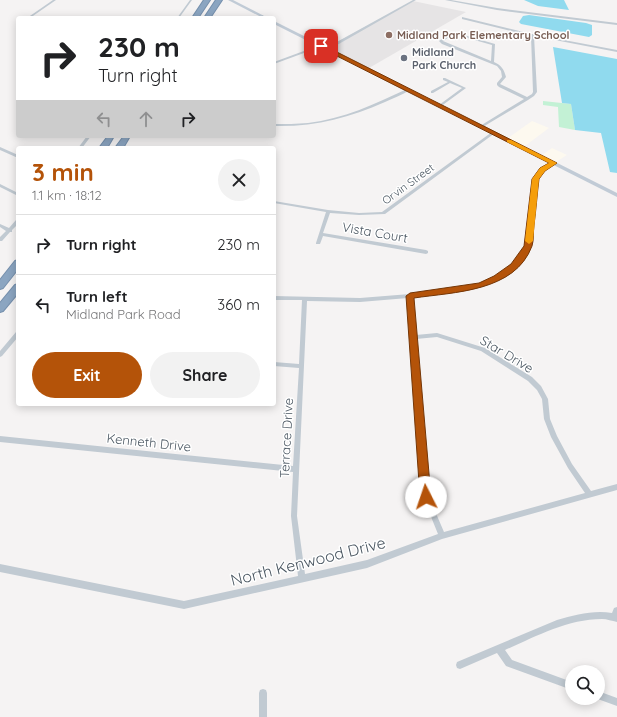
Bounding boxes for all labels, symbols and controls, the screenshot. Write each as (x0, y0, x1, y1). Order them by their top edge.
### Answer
place label: Midland Park Elementary School (397, 28, 570, 42)
text: 230 m (98, 29, 180, 64)
pin (304, 29, 338, 63)
marker: Midland Park Elementary School (384, 30, 394, 40)
icon: right (32, 32, 84, 84)
icon: arrive (310, 35, 332, 57)
place label: Midland Park Church (412, 45, 476, 72)
marker: Midland Park Church (399, 53, 409, 63)
text: Turn right (98, 64, 178, 87)
icon: left (93, 108, 115, 130)
icon: ahead (135, 108, 157, 130)
icon: right (177, 108, 199, 130)
text: 3 min (32, 157, 94, 187)
button: close (218, 159, 260, 201)
street label: Orvin Street (379, 160, 437, 208)
text: 1.1 km · 18:12 (32, 187, 102, 203)
street label: Vista Court (341, 218, 409, 246)
icon: right (32, 234, 54, 256)
text: Turn right (66, 235, 137, 254)
text: 230 m (217, 235, 260, 254)
text: Turn left (66, 287, 128, 306)
icon: left (32, 294, 54, 316)
text: 360 m (217, 295, 260, 314)
text: Midland Park Road (66, 306, 181, 322)
street label: Star Drive (477, 332, 537, 376)
button: Exit (32, 352, 142, 398)
button: Share (150, 352, 260, 398)
street label: Terrace Drive (276, 397, 296, 479)
street label: Kenneth Drive (106, 430, 192, 454)
position arrow (405, 476, 447, 518)
street label: North Kenwood Drive (228, 532, 388, 590)
map controls (565, 665, 605, 705)
button: search (565, 665, 605, 705)

